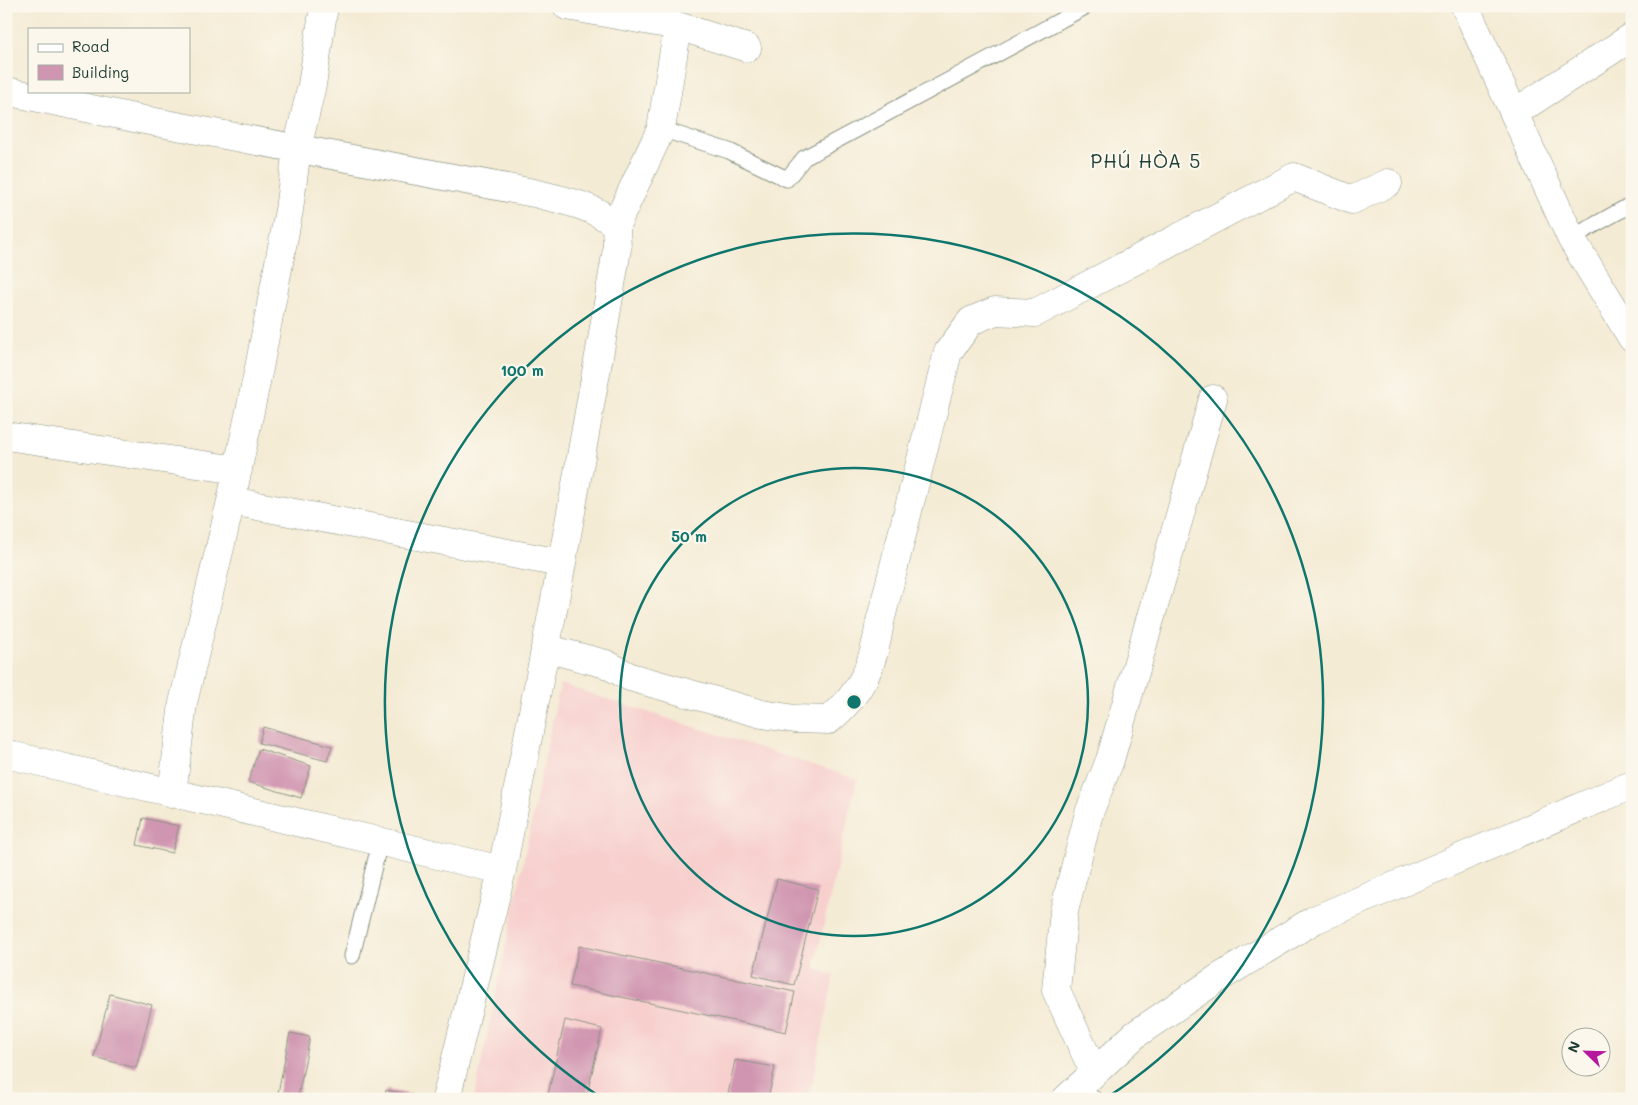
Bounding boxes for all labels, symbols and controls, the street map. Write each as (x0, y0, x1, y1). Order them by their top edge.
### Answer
legend (28, 28, 190, 92)
text: Road (72, 36, 109, 56)
text: Building (72, 62, 129, 82)
district label: PHÚ HÒA 5 (1091, 148, 1201, 173)
text: 100 m (500, 360, 544, 380)
text: 50 m (671, 526, 707, 546)
centre of rings (845, 693, 863, 711)
north arrow (1560, 1028, 1610, 1078)
text: N (1563, 1038, 1584, 1055)

